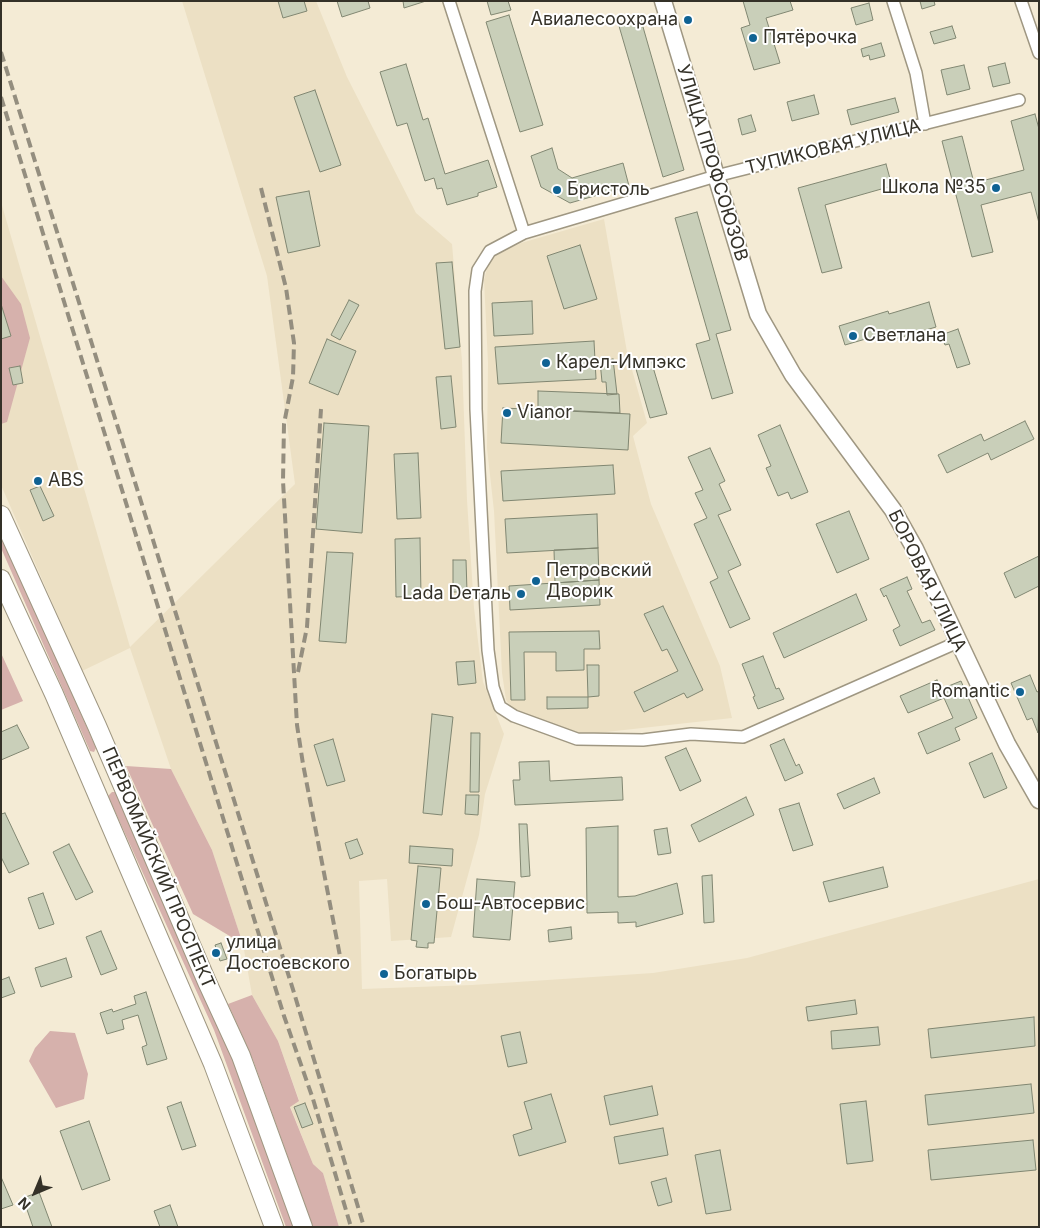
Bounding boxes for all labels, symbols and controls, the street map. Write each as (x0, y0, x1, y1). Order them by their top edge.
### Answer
place label: Авиалесоохрана (530, 9, 678, 31)
marker: Авиалесоохрана (682, 14, 694, 26)
place label: Пятёрочка (763, 27, 857, 49)
marker: Пятёрочка (747, 32, 759, 44)
street label: УЛИЦА ПРОФСОЮЗОВ (672, 62, 752, 264)
street label: ТУПИКОВАЯ УЛИЦА (743, 115, 923, 179)
place label: Школа №35 (881, 177, 986, 199)
place label: Бристоль (567, 179, 650, 201)
marker: Школа №35 (990, 182, 1002, 194)
marker: Бристоль (551, 184, 563, 196)
place label: Светлана (863, 325, 946, 347)
marker: Светлана (847, 330, 859, 342)
place label: Карел-Импэкс (556, 352, 686, 374)
marker: Карел-Импэкс (540, 357, 552, 369)
place label: Vianor (517, 402, 572, 424)
marker: Vianor (501, 407, 513, 419)
place label: ABS (48, 470, 84, 492)
marker: ABS (32, 475, 44, 487)
street label: БОРОВАЯ УЛИЦА (883, 507, 971, 655)
place label: Петровский Дворик (546, 560, 652, 602)
marker: Петровский Дворик (530, 575, 542, 587)
place label: Lada Dеталь (402, 583, 511, 605)
marker: Lada Dеталь (515, 588, 527, 600)
place label: Romantic (931, 681, 1010, 703)
marker: Romantic (1014, 686, 1026, 698)
street label: ПЕРВОМАЙСКИЙ ПРОСПЕКТ (97, 744, 219, 992)
place label: Бош-Автосервис (436, 893, 585, 915)
marker: Бош-Автосервис (420, 898, 432, 910)
place label: улица Достоевского (226, 932, 350, 974)
marker: улица Достоевского (210, 947, 222, 959)
place label: Богатырь (394, 963, 477, 985)
marker: Богатырь (378, 968, 390, 980)
north arrow (10, 1168, 60, 1218)
text: N (14, 1194, 34, 1214)

